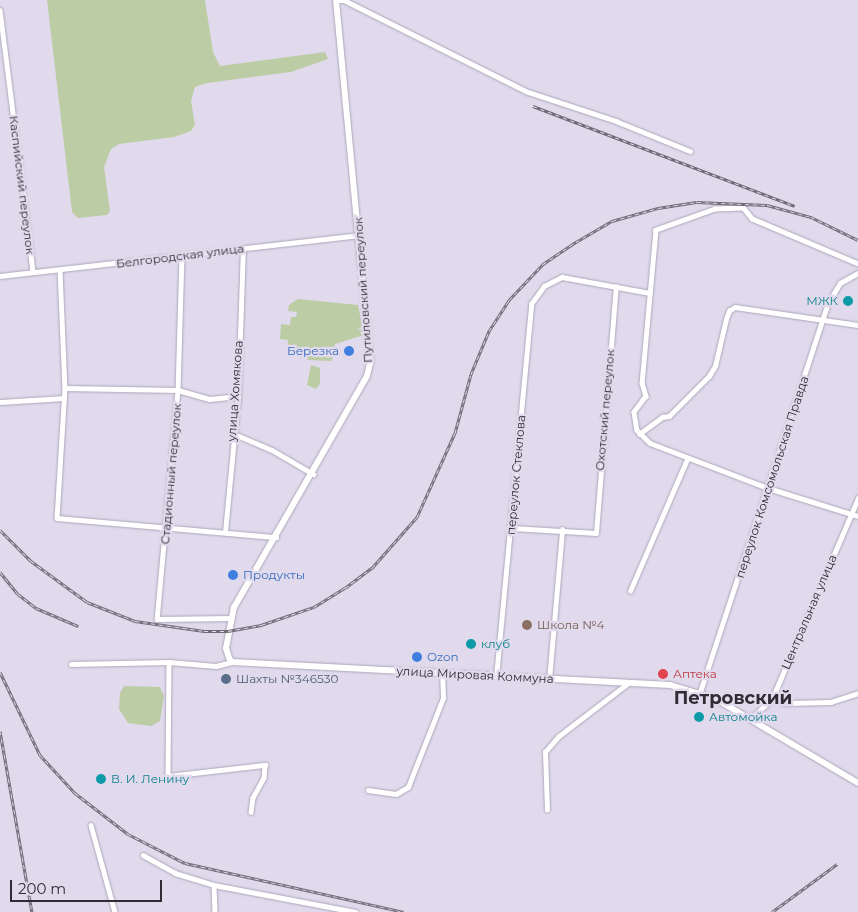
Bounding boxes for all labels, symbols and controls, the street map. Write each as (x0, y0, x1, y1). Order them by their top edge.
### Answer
street label: Каспийский переулок (6, 115, 38, 255)
street label: Путиловский переулок (351, 217, 375, 363)
street label: Белгородская улица (115, 241, 245, 271)
place label: МЖК (806, 294, 838, 308)
marker: МЖК (842, 295, 854, 307)
street label: улица Хомякова (224, 340, 246, 442)
place label: Березка (287, 344, 339, 358)
marker: Березка (343, 345, 355, 357)
street label: Охотский переулок (593, 349, 617, 471)
street label: переулок Комсомольская Правда (732, 374, 812, 580)
street label: Стадионный переулок (158, 403, 184, 545)
street label: переулок Стеклова (504, 414, 528, 536)
street label: Центральная улица (778, 552, 840, 672)
place label: Продукты (243, 568, 305, 582)
marker: Продукты (227, 569, 239, 581)
place label: Школа №4 (537, 618, 604, 632)
marker: Школа №4 (521, 619, 533, 631)
place label: клуб (481, 637, 510, 651)
marker: клуб (465, 638, 477, 650)
place label: Ozon (427, 650, 459, 664)
marker: Ozon (411, 651, 423, 663)
street label: улица Мировая Коммуна (396, 664, 554, 686)
place label: Аптека (673, 667, 717, 681)
marker: Аптека (657, 668, 669, 680)
place label: Шахты №346530 (236, 672, 338, 686)
marker: Шахты №346530 (220, 673, 232, 685)
district label: Петровский (674, 687, 792, 709)
place label: Автомойка (709, 710, 777, 724)
marker: Автомойка (693, 711, 705, 723)
place label: В. И. Ленину (111, 772, 189, 786)
marker: В. И. Ленину (95, 773, 107, 785)
scale bar (12, 870, 165, 902)
text: 200 m (18, 879, 66, 898)

